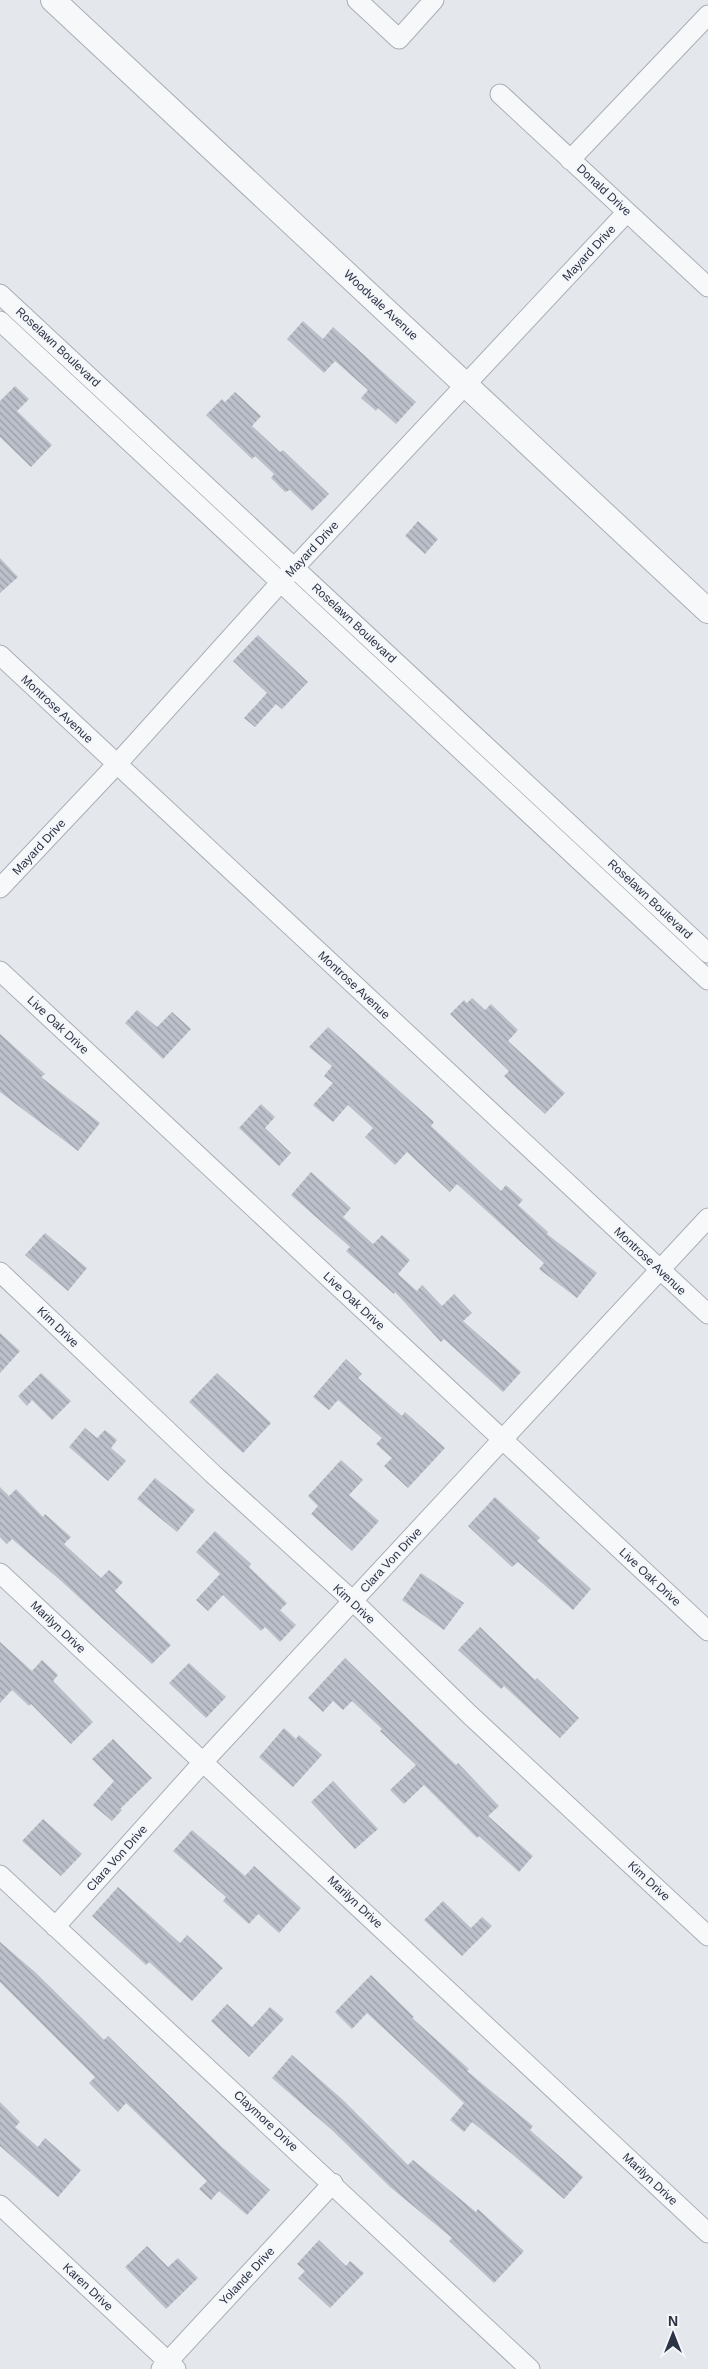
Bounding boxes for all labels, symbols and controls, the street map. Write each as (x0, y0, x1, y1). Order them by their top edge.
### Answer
street label: Donald Drive (574, 161, 634, 219)
street label: Mayard Drive (560, 222, 619, 284)
street label: Woodvale Avenue (341, 267, 421, 343)
street label: Roselawn Boulevard (13, 304, 103, 390)
street label: Mayard Drive (283, 518, 342, 580)
street label: Roselawn Boulevard (309, 580, 399, 666)
street label: Montrose Avenue (18, 672, 96, 746)
street label: Mayard Drive (10, 816, 69, 878)
street label: Roselawn Boulevard (605, 856, 695, 942)
street label: Montrose Avenue (315, 948, 393, 1022)
street label: Live Oak Drive (24, 993, 92, 1057)
street label: Montrose Avenue (611, 1224, 689, 1298)
street label: Live Oak Drive (320, 1269, 388, 1333)
street label: Kim Drive (34, 1304, 82, 1350)
street label: Clara Von Drive (357, 1524, 425, 1596)
street label: Live Oak Drive (616, 1545, 684, 1609)
street label: Kim Drive (330, 1581, 378, 1627)
street label: Marilyn Drive (28, 1598, 89, 1656)
street label: Clara Von Drive (84, 1822, 151, 1894)
street label: Kim Drive (625, 1858, 673, 1904)
street label: Marilyn Drive (325, 1873, 386, 1931)
street label: Claymore Drive (231, 2088, 301, 2155)
street label: Marilyn Drive (620, 2150, 681, 2208)
street label: Yolande Drive (217, 2244, 278, 2308)
street label: Karen Drive (60, 2260, 116, 2314)
north arrow (648, 2309, 698, 2359)
text: N (668, 2313, 678, 2329)

